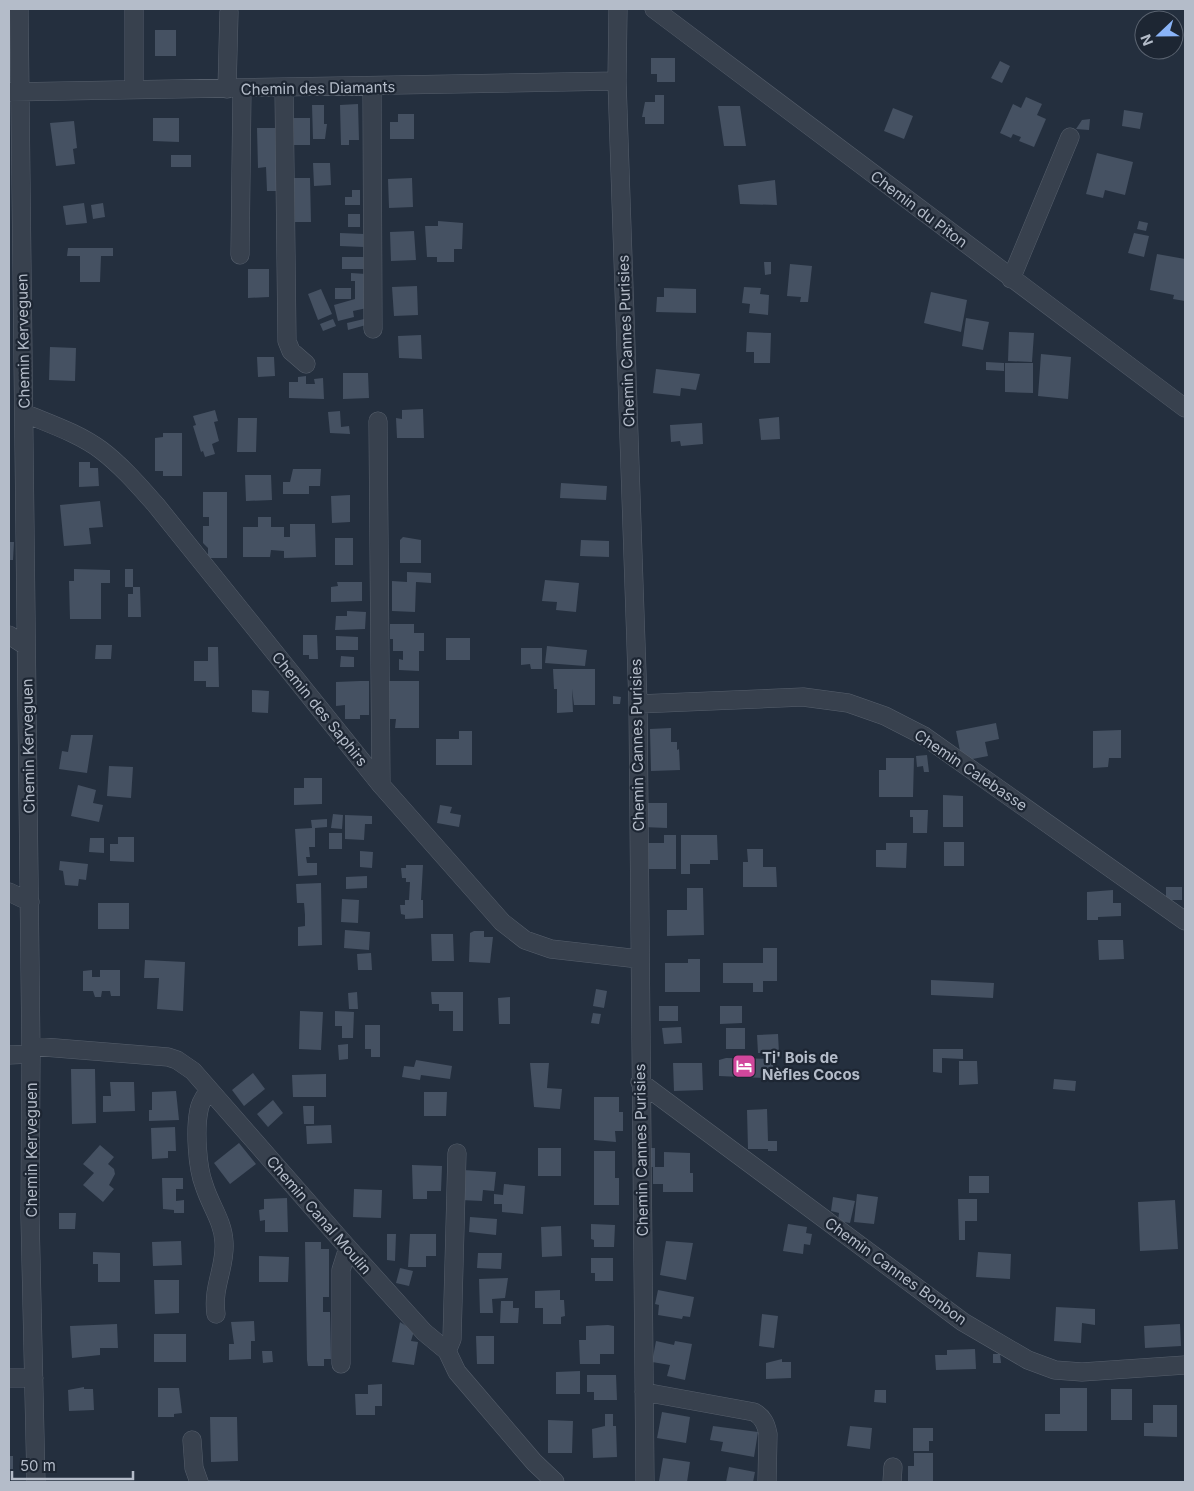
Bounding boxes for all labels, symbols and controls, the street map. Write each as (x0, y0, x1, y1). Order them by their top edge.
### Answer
north arrow (1134, 10, 1184, 60)
text: N (1137, 32, 1156, 48)
street label: Chemin des Diamants (241, 77, 395, 99)
street label: Chemin du Piton (867, 166, 971, 252)
street label: Chemin Cannes Purisies (613, 254, 639, 428)
street label: Chemin Kerveguen (12, 273, 34, 409)
street label: Chemin des Saphirs (268, 648, 372, 770)
street label: Chemin Cannes Purisies (626, 658, 648, 831)
street label: Chemin Kerveguen (17, 678, 39, 814)
street label: Chemin Calebasse (911, 725, 1031, 815)
place label: Ti' Bois de Nèfles Cocos (762, 1048, 860, 1084)
hotel icon: Ti' Bois de Nèfles Cocos (731, 1053, 757, 1079)
street label: Chemin Cannes Purisies (630, 1063, 652, 1236)
street label: Chemin Kerveguen (22, 1082, 41, 1218)
street label: Chemin Canal Moulin (262, 1152, 376, 1278)
street label: Chemin Cannes Bonbon (821, 1213, 971, 1329)
scale bar (12, 1448, 134, 1480)
text: 50 m (20, 1456, 56, 1475)

